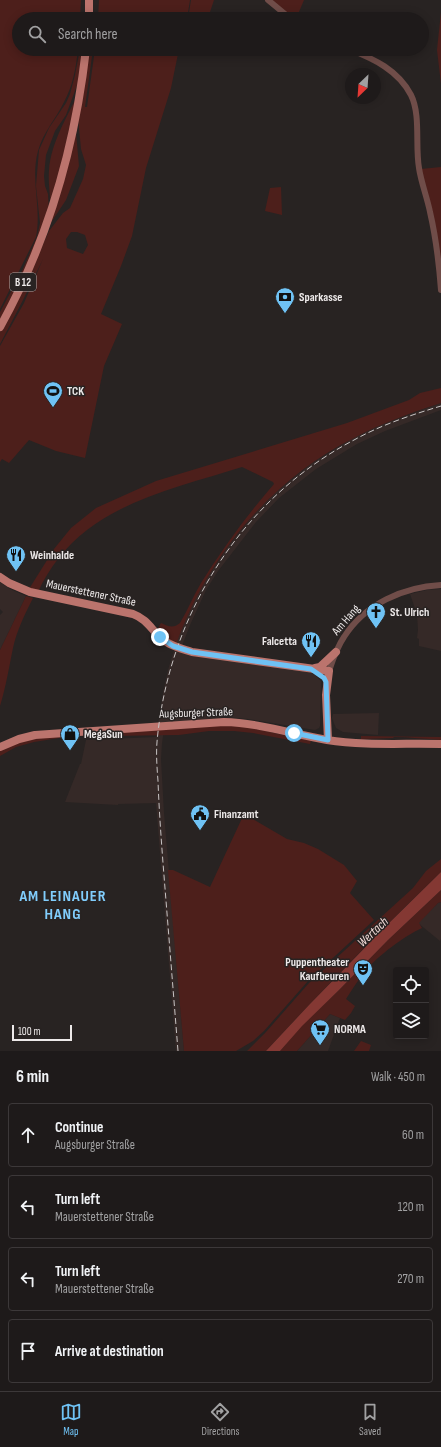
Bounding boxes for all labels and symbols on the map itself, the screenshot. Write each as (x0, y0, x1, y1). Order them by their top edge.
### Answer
north arrow (345, 68, 381, 104)
road number: B 12 (10, 273, 36, 291)
bank icon: Sparkasse (274, 286, 296, 314)
place label: Sparkasse (299, 290, 342, 305)
sports icon: TCK (42, 380, 64, 408)
place label: TCK (67, 384, 84, 399)
restaurant icon: Weinhalde (5, 544, 27, 572)
place label: Weinhalde (30, 548, 74, 563)
street label: Mauerstettener Straße (45, 576, 137, 610)
street label: Am Hang (328, 601, 363, 639)
church icon: St. Ulrich (365, 601, 387, 629)
place label: St. Ulrich (390, 605, 429, 620)
route end (151, 628, 169, 646)
restaurant icon: Falcetta (300, 630, 322, 658)
place label: Falcetta (262, 634, 297, 649)
street label: Augsburger Straße (158, 704, 233, 722)
shop icon: MegaSun (59, 723, 81, 751)
route start (285, 724, 303, 742)
place label: MegaSun (84, 727, 123, 742)
public building icon: Finanzamt (189, 803, 211, 831)
place label: Finanzamt (214, 807, 259, 822)
district label: AM LEINAUER HANG (18, 887, 107, 924)
water label: Wertach (354, 913, 392, 950)
place label: Puppentheater Kaufbeuren (285, 955, 349, 984)
theatre icon: Puppentheater Kaufbeuren (352, 958, 374, 986)
supermarket icon: NORMA (309, 1018, 331, 1046)
place label: NORMA (334, 1022, 366, 1037)
scale bar (12, 1023, 72, 1042)

